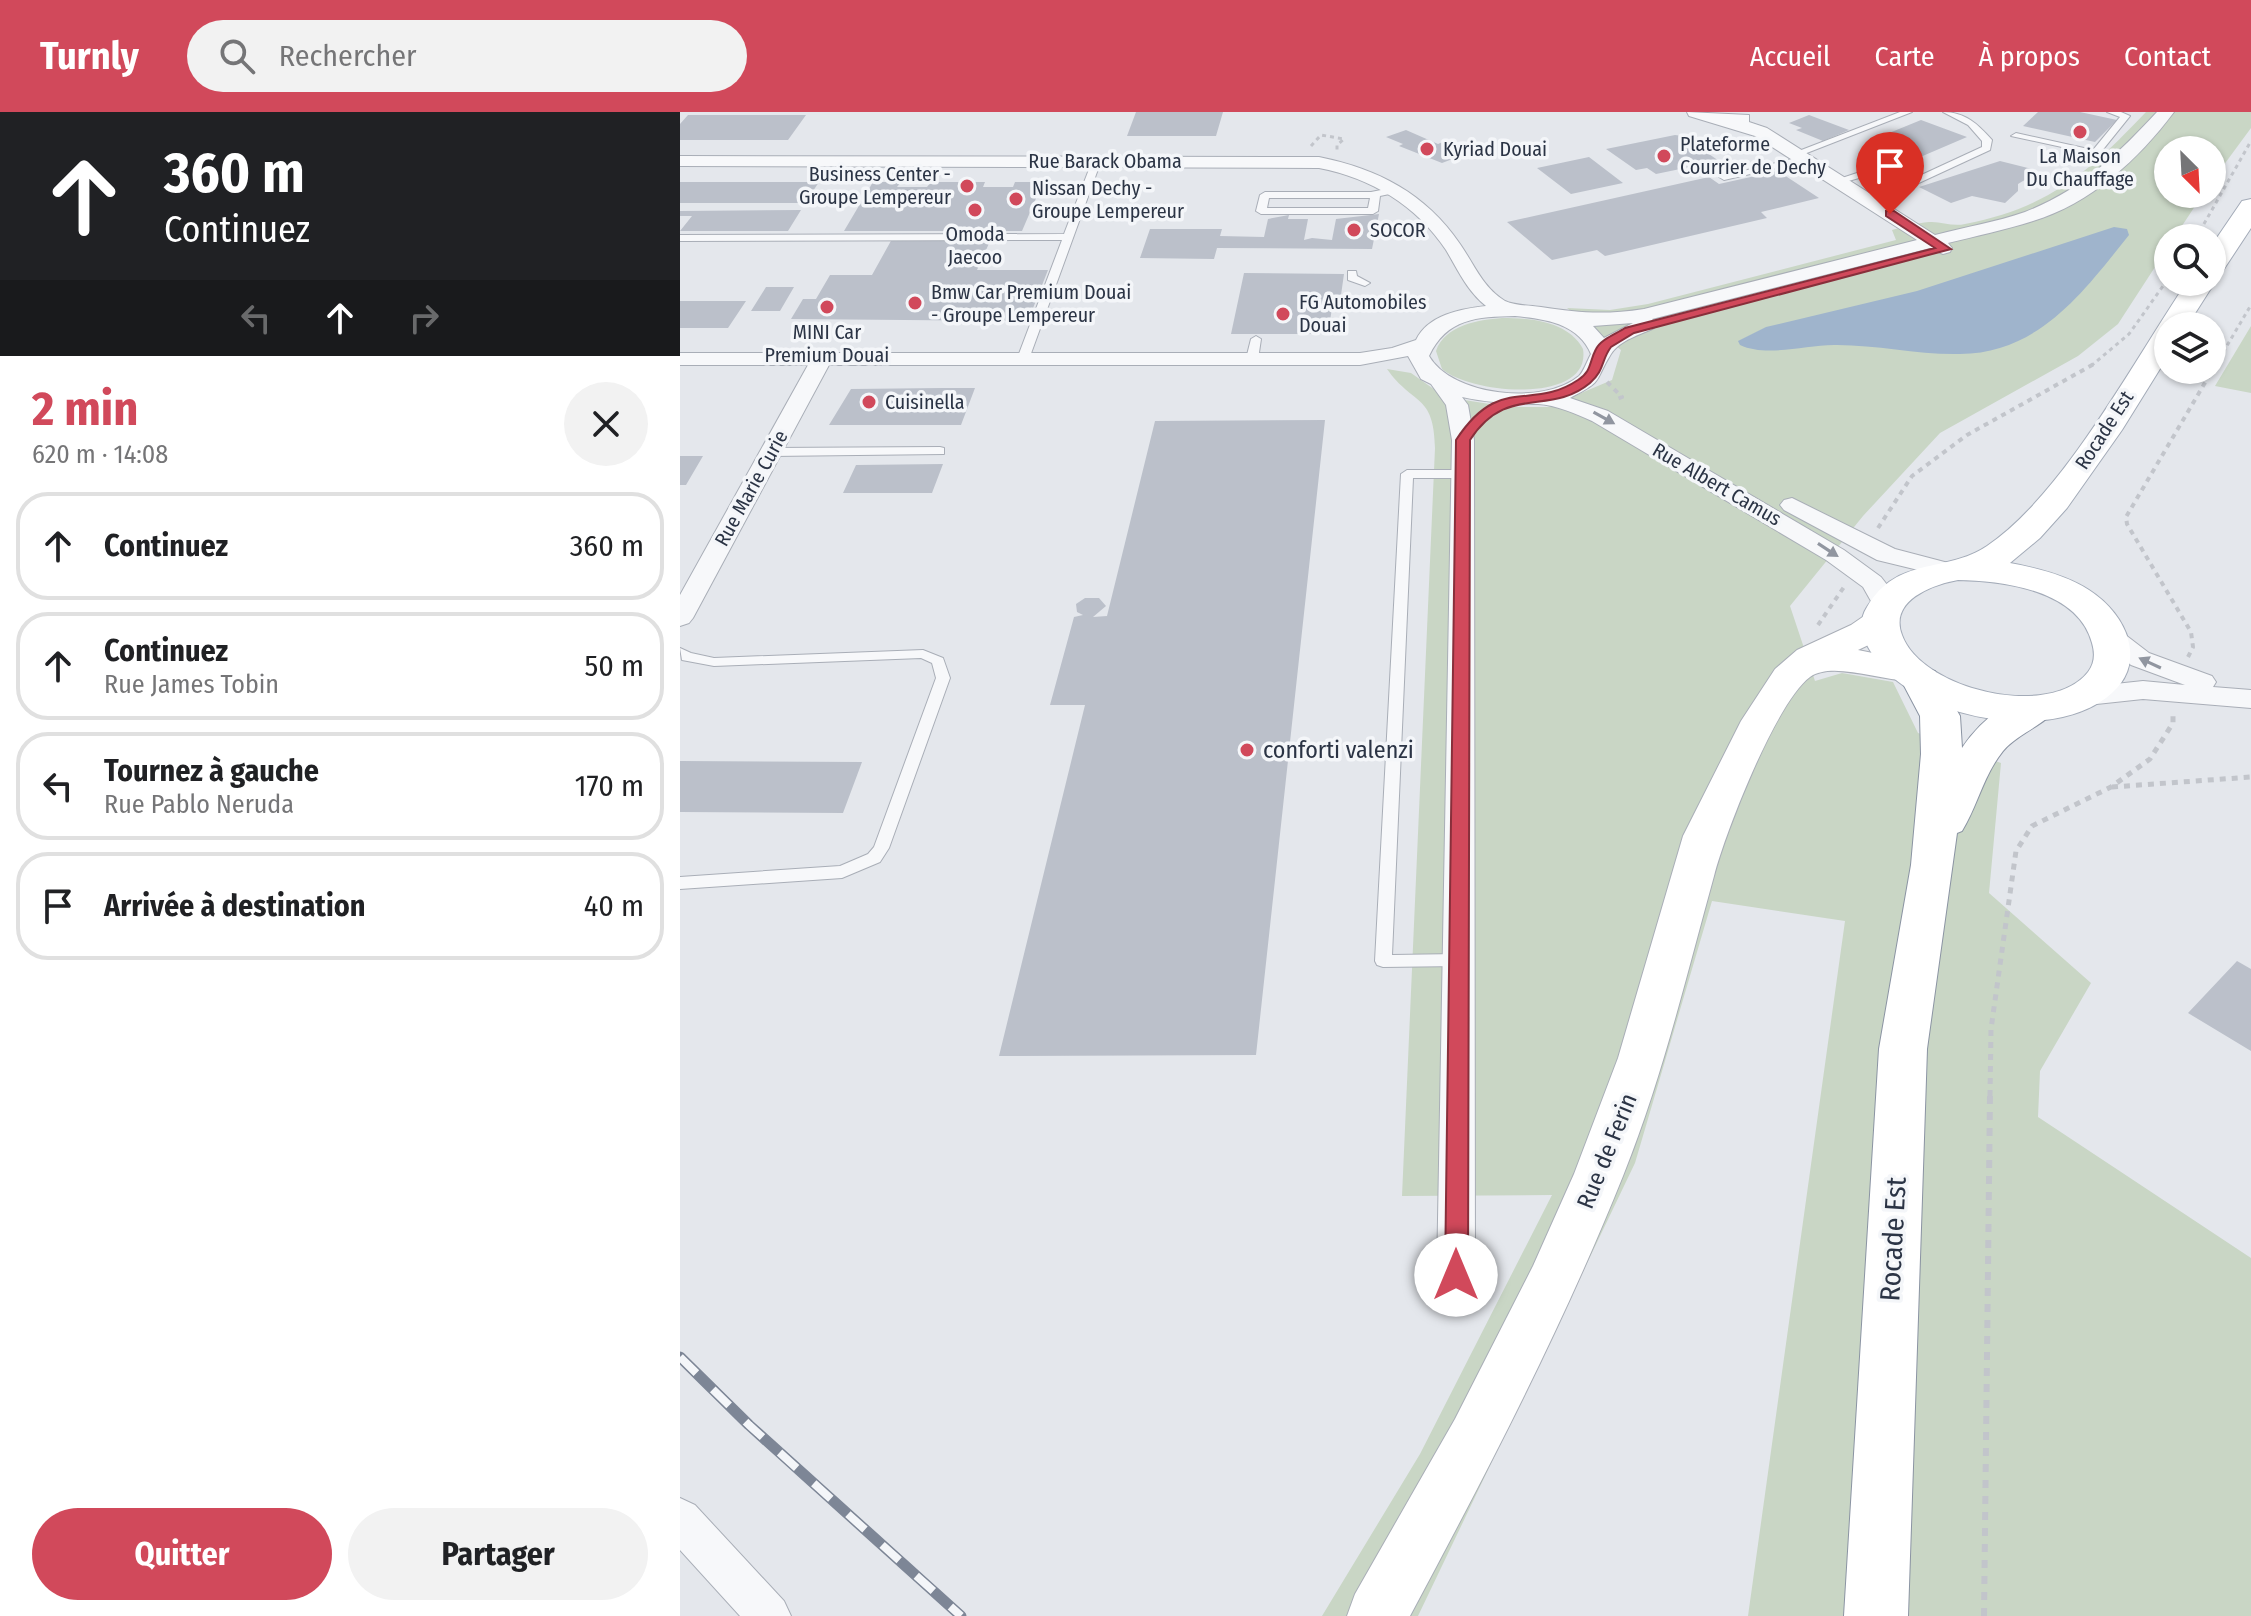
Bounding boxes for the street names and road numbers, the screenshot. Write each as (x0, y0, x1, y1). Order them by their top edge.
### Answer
street label: Rue Barack Obama (1028, 149, 1182, 173)
street label: Rocade Est (2070, 386, 2139, 474)
street label: Rue Marie Curie (709, 426, 793, 550)
street label: Rue Albert Camus (1648, 437, 1786, 531)
street label: Rue de Ferin (1571, 1089, 1643, 1213)
street label: Rocade Est (1873, 1175, 1913, 1302)

